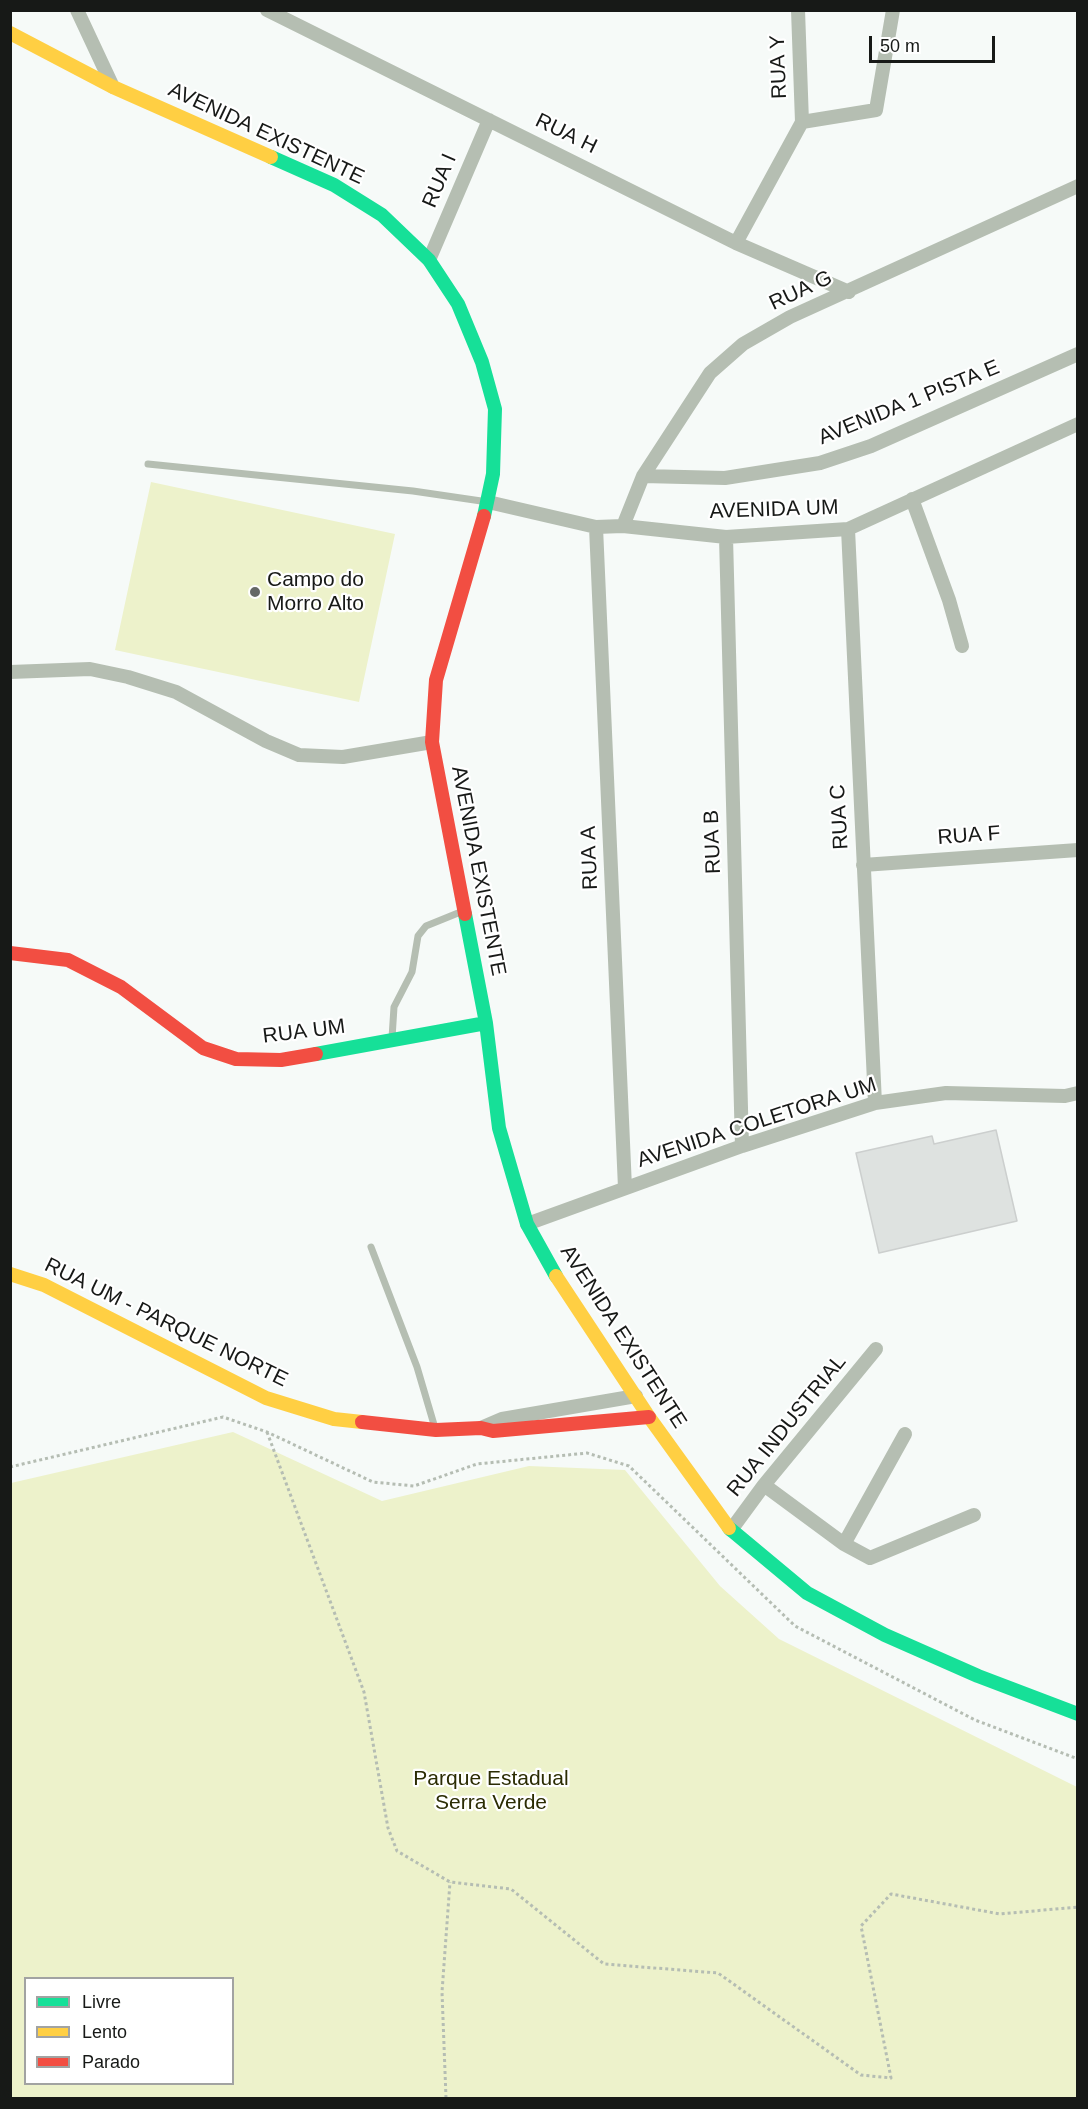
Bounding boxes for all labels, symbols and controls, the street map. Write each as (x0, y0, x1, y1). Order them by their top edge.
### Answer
scale bar (872, 24, 998, 62)
street label: RUA Y (765, 34, 793, 100)
text: 50 m (880, 36, 920, 56)
street label: AVENIDA EXISTENTE (164, 78, 368, 190)
street label: RUA H (531, 108, 601, 160)
street label: RUA I (417, 150, 463, 212)
street label: RUA G (766, 266, 836, 316)
street label: AVENIDA 1 PISTA E (815, 355, 1003, 451)
street label: AVENIDA UM (709, 495, 839, 525)
place label: Campo do Morro Alto (267, 567, 364, 617)
marker: Campo do Morro Alto (248, 585, 262, 599)
street label: AVENIDA EXISTENTE (445, 764, 511, 978)
street label: RUA C (826, 784, 854, 850)
street label: RUA B (699, 809, 727, 875)
street label: RUA F (937, 821, 1001, 851)
street label: RUA A (576, 825, 604, 891)
street label: RUA UM (261, 1014, 347, 1050)
street label: AVENIDA COLETORA UM (634, 1072, 880, 1174)
street label: AVENIDA EXISTENTE (554, 1241, 692, 1433)
street label: RUA UM - PARQUE NORTE (40, 1253, 292, 1393)
street label: RUA INDUSTRIAL (722, 1350, 852, 1502)
park label: Parque Estadual Serra Verde (413, 1766, 569, 1816)
legend (24, 1977, 234, 2085)
text: Livre (82, 1992, 121, 2012)
text: Lento (82, 2022, 127, 2042)
text: Parado (82, 2052, 140, 2072)

